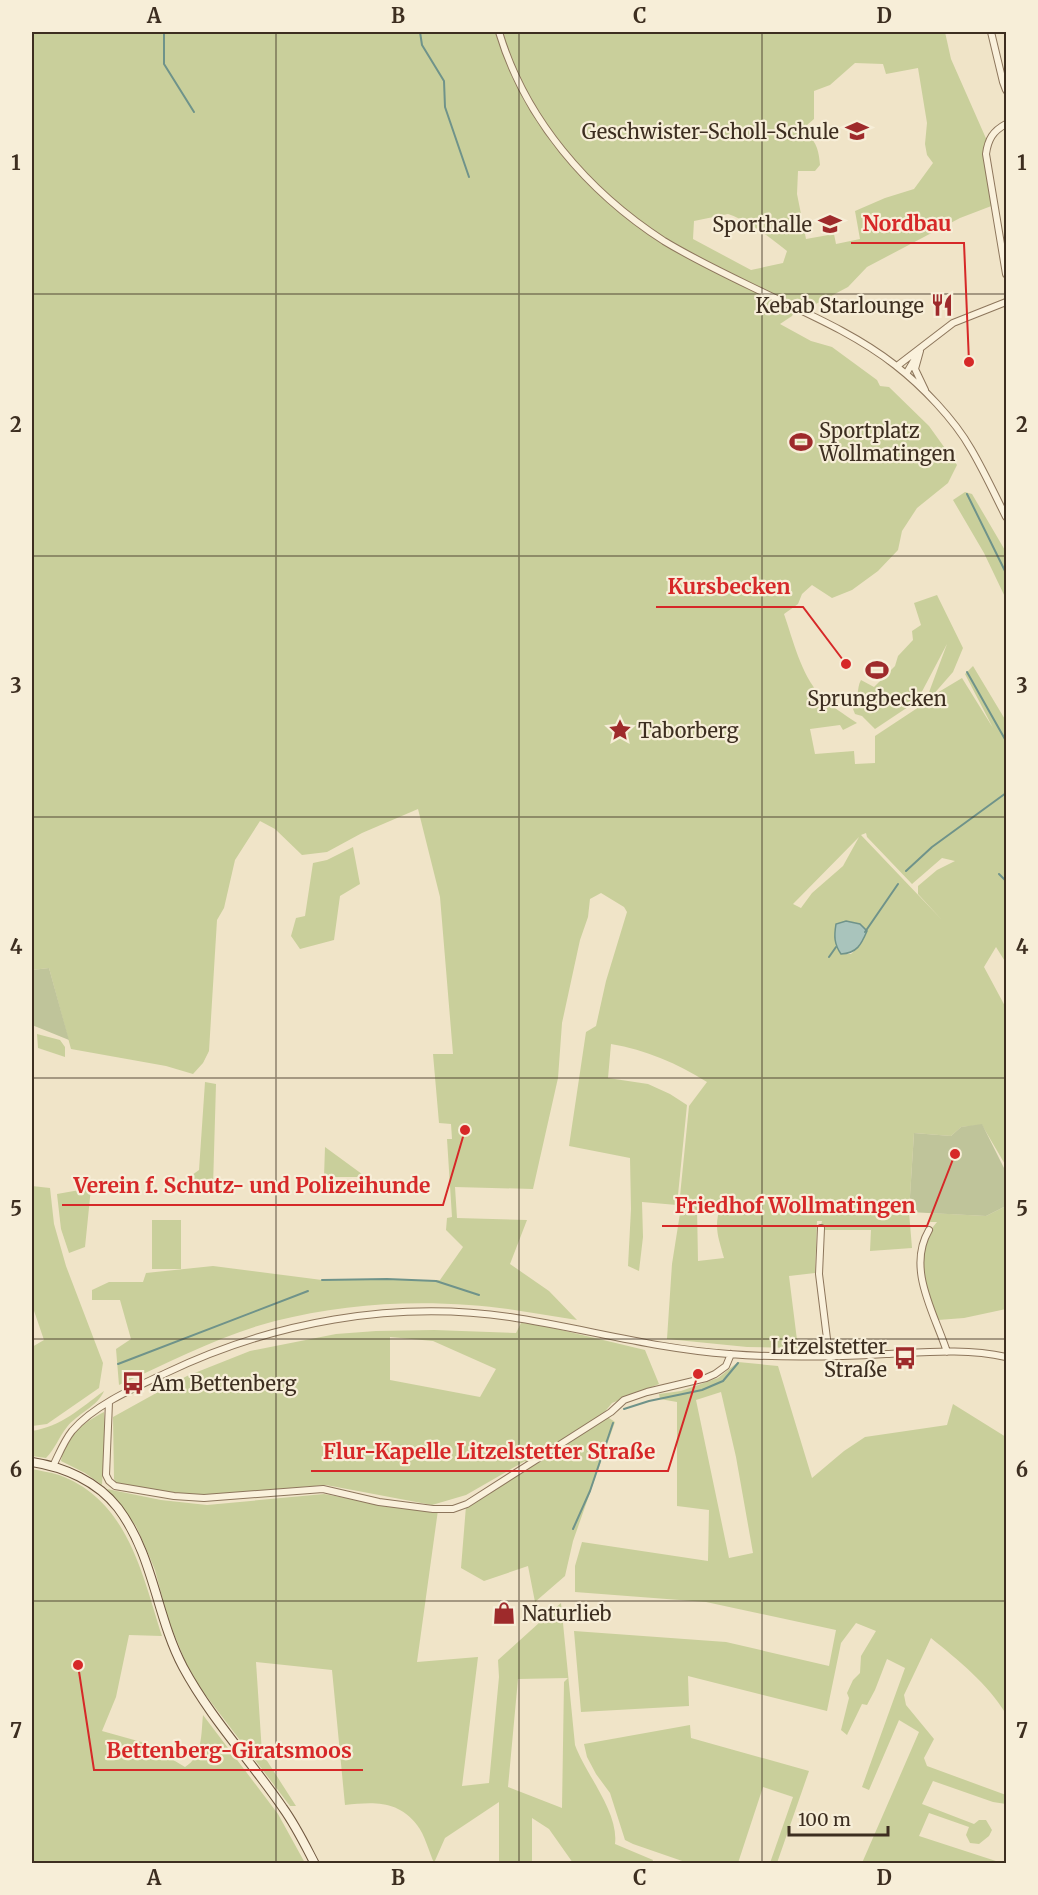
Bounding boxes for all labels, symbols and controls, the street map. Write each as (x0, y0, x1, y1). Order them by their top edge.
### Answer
text: A (146, 3, 162, 28)
text: B (391, 3, 405, 28)
text: C (633, 3, 647, 28)
text: D (876, 3, 892, 28)
school or university icon: Geschwister-Scholl-Schule (844, 118, 870, 144)
place label: Geschwister-Scholl-Schule (582, 119, 839, 144)
text: 1 (11, 150, 21, 175)
text: 1 (1017, 150, 1027, 175)
callout: Nordbau (851, 204, 964, 243)
text: Nordbau (863, 210, 952, 237)
school or university icon: Sporthalle (817, 211, 843, 237)
place label: Sporthalle (712, 212, 812, 237)
restaurant icon: Kebab Starlounge (929, 292, 955, 318)
place label: Kebab Starlounge (756, 293, 924, 318)
text: 2 (10, 412, 22, 437)
text: 2 (1016, 412, 1028, 437)
place label: Sportplatz Wollmatingen (818, 418, 955, 466)
sports icon: Sportplatz Wollmatingen (788, 429, 814, 455)
callout: Kursbecken (656, 568, 803, 607)
text: Kursbecken (668, 573, 790, 600)
sports icon: Sprungbecken (864, 657, 890, 683)
text: 3 (10, 673, 22, 698)
text: 3 (1016, 673, 1028, 698)
place label: Sprungbecken (807, 686, 947, 711)
place icon: Taborberg (607, 717, 633, 743)
place label: Taborberg (638, 718, 739, 743)
text: 4 (10, 934, 23, 959)
text: 4 (1016, 934, 1029, 959)
callout: Verein f. Schutz- und Polizeihunde (62, 1166, 443, 1205)
text: Verein f. Schutz- und Polizeihunde (73, 1172, 430, 1199)
callout: Friedhof Wollmatingen (662, 1187, 927, 1226)
text: Friedhof Wollmatingen (675, 1192, 915, 1219)
text: 5 (10, 1196, 22, 1221)
text: 5 (1016, 1196, 1028, 1221)
place label: Litzelstetter Straße (771, 1334, 887, 1382)
bus stop icon: Litzelstetter Straße (892, 1345, 918, 1371)
bus stop icon: Am Bettenberg (120, 1370, 146, 1396)
place label: Am Bettenberg (150, 1371, 297, 1396)
callout: Flur-Kapelle Litzelstetter Straße (311, 1432, 668, 1471)
text: Flur-Kapelle Litzelstetter Straße (323, 1438, 655, 1465)
text: 6 (10, 1457, 22, 1482)
text: 6 (1016, 1457, 1028, 1482)
shop icon: Naturlieb (491, 1600, 517, 1626)
place label: Naturlieb (522, 1601, 612, 1626)
text: 7 (10, 1718, 22, 1743)
text: 7 (1016, 1718, 1028, 1743)
callout: Bettenberg-Giratsmoos (94, 1731, 363, 1770)
text: Bettenberg-Giratsmoos (106, 1737, 352, 1764)
scale bar (789, 1799, 888, 1837)
text: 100 m (798, 1808, 851, 1831)
text: A (146, 1865, 162, 1890)
text: B (391, 1865, 405, 1890)
text: C (633, 1865, 647, 1890)
text: D (876, 1865, 892, 1890)

